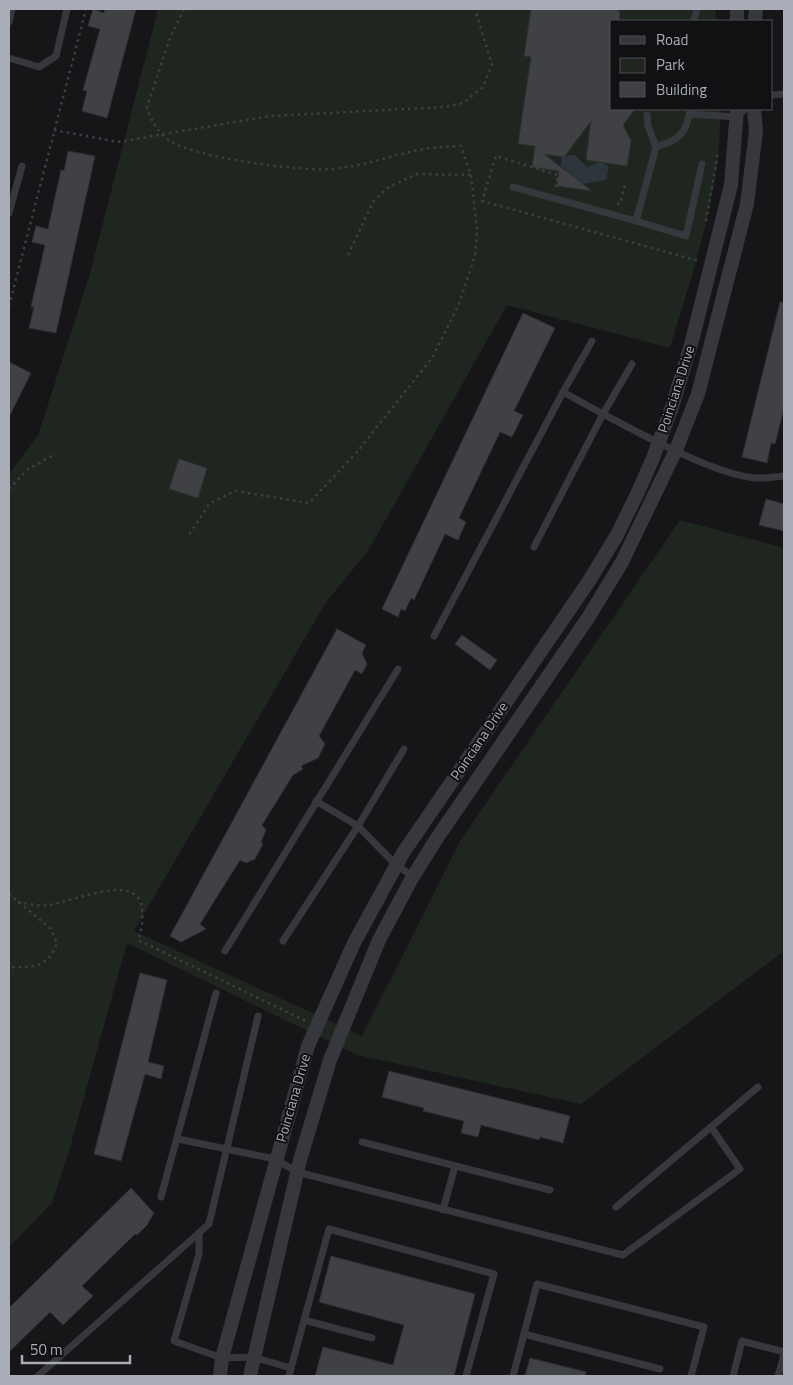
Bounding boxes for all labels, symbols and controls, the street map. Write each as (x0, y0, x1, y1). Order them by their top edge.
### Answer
legend (610, 20, 773, 110)
text: Road (656, 28, 688, 51)
text: Park (656, 53, 685, 76)
text: Building (656, 78, 707, 101)
street label: Poinciana Drive (652, 342, 700, 435)
street label: Poinciana Drive (445, 697, 513, 784)
street label: Poinciana Drive (270, 1051, 315, 1144)
scale bar (22, 1332, 130, 1364)
text: 50 m (30, 1338, 63, 1361)

